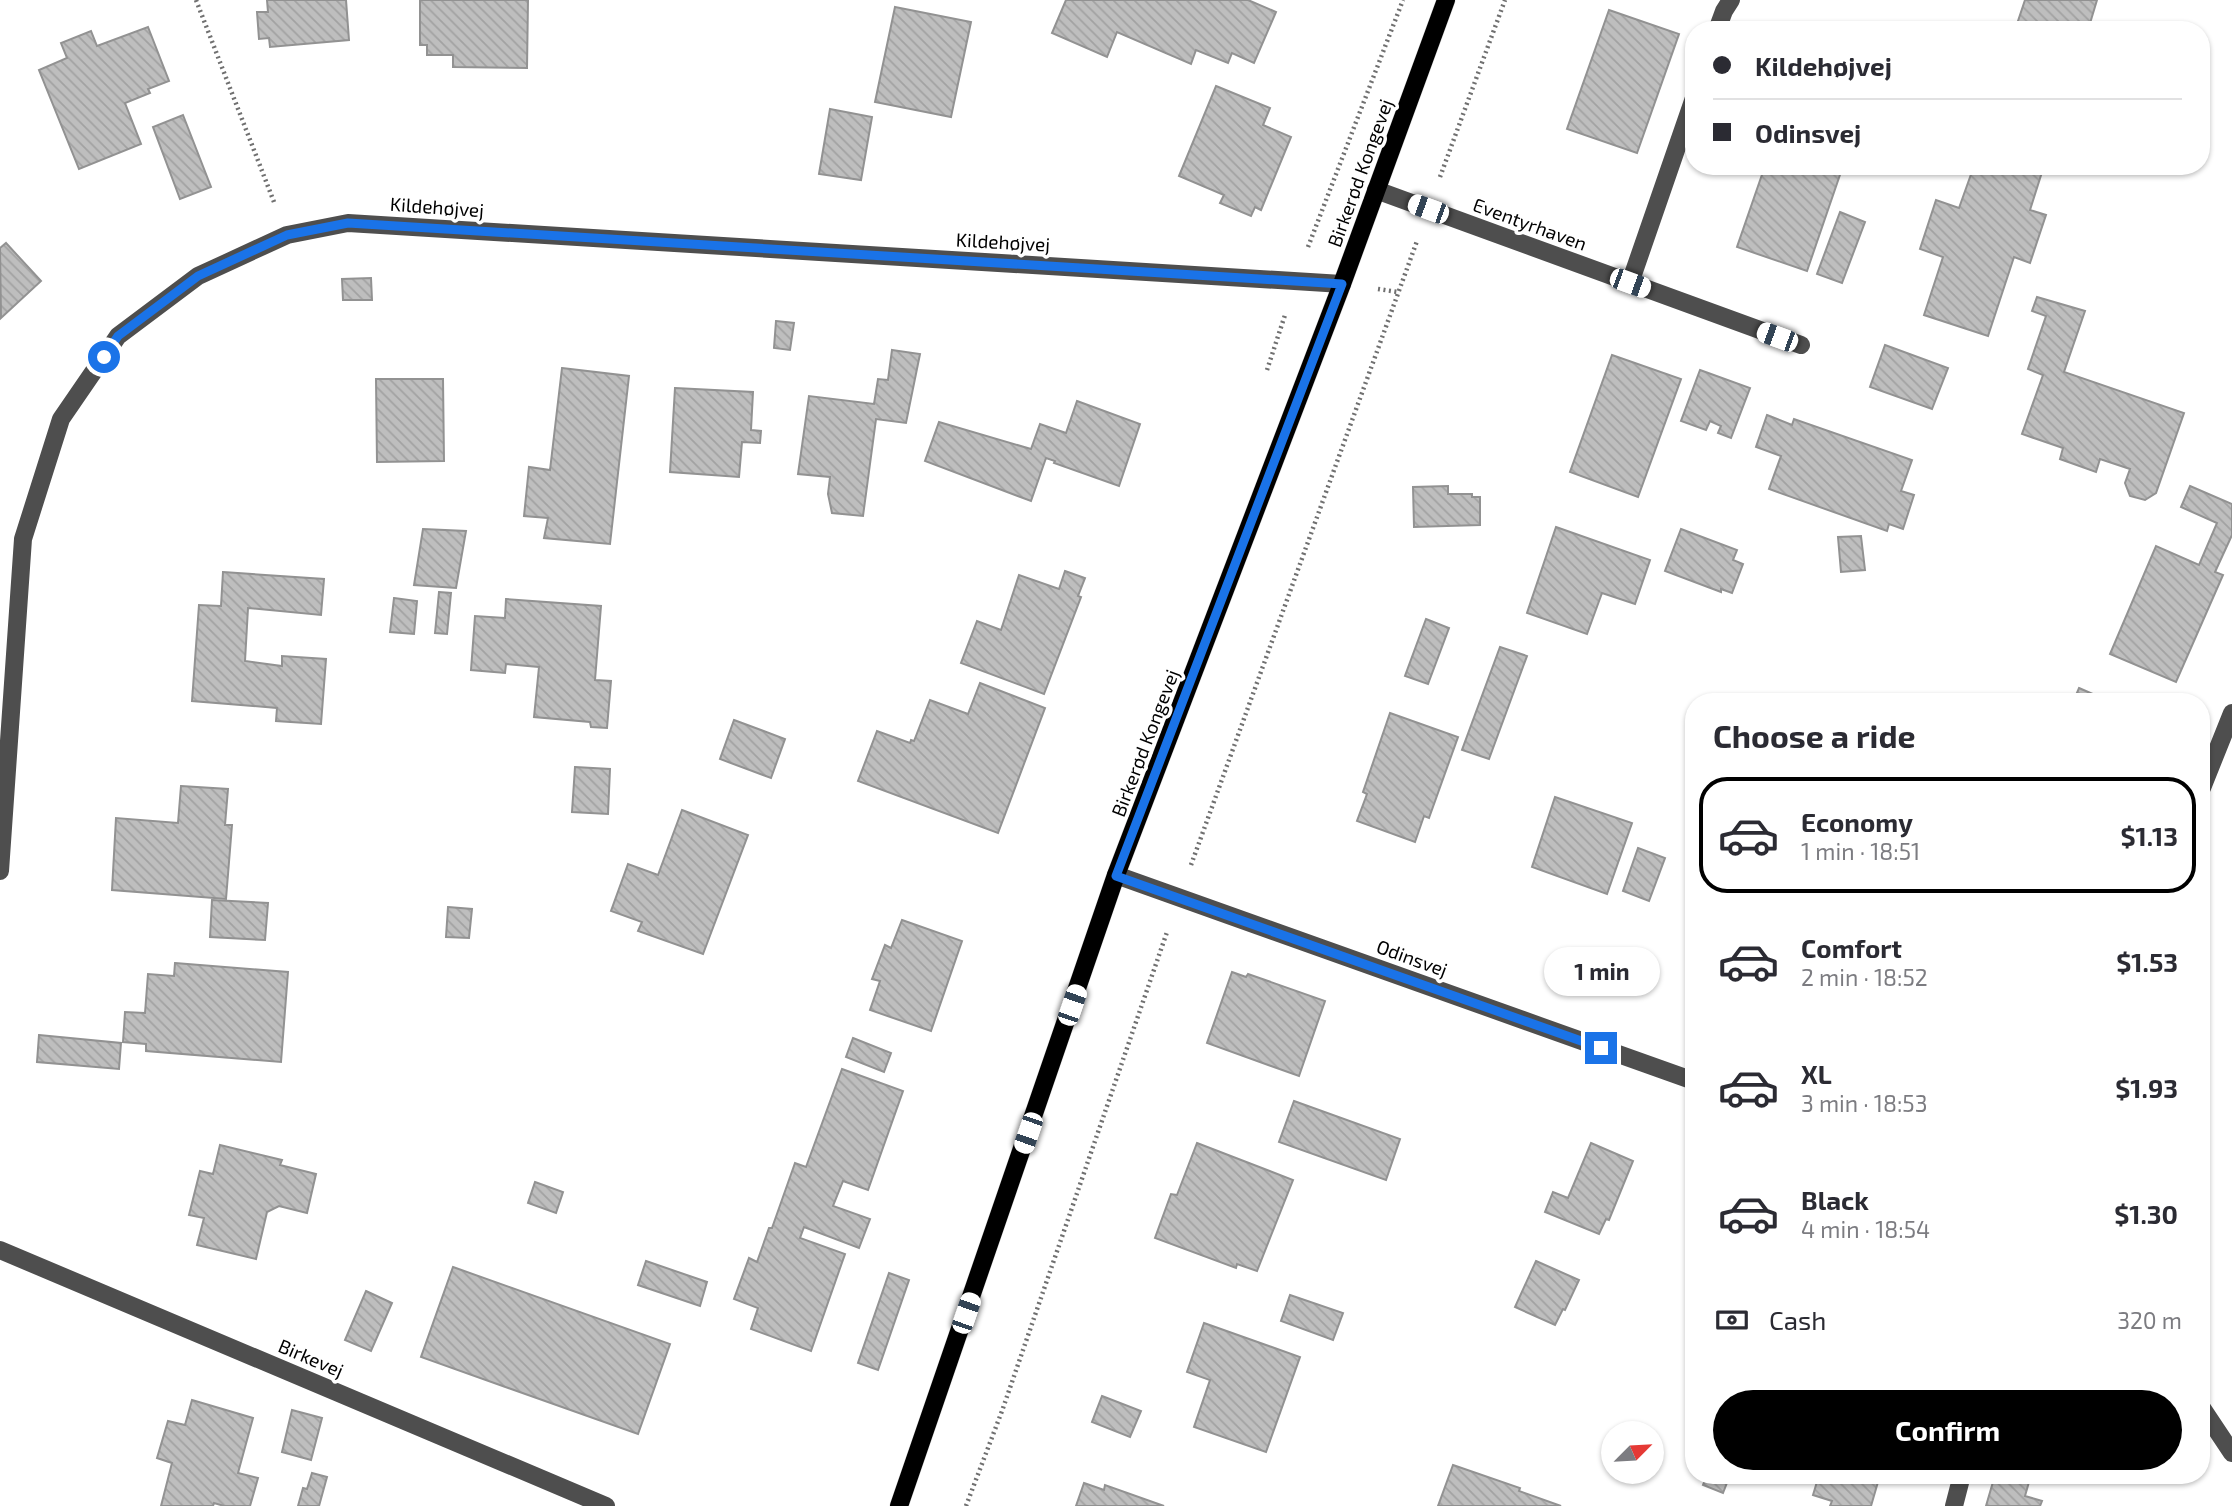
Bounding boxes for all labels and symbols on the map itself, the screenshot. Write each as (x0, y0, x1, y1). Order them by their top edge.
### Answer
street label: Birkerød Kongevej (1322, 96, 1397, 250)
street label: Kildehøjvej (389, 192, 485, 221)
car (1405, 192, 1452, 226)
street label: Eventyrhaven (1470, 192, 1590, 255)
street label: Kildehøjvej (955, 228, 1051, 255)
car (1607, 266, 1654, 300)
car (1754, 320, 1801, 354)
route start (88, 341, 120, 373)
street label: Birkerød Kongevej (1106, 666, 1183, 820)
street label: Odinsvej (1374, 934, 1451, 981)
callout: 1 min (1543, 946, 1659, 996)
car (1056, 982, 1089, 1028)
route end (1585, 1032, 1617, 1064)
car (1012, 1110, 1045, 1156)
car (950, 1290, 983, 1336)
street label: Birkevej (275, 1334, 347, 1382)
north arrow (1601, 1421, 1664, 1484)

